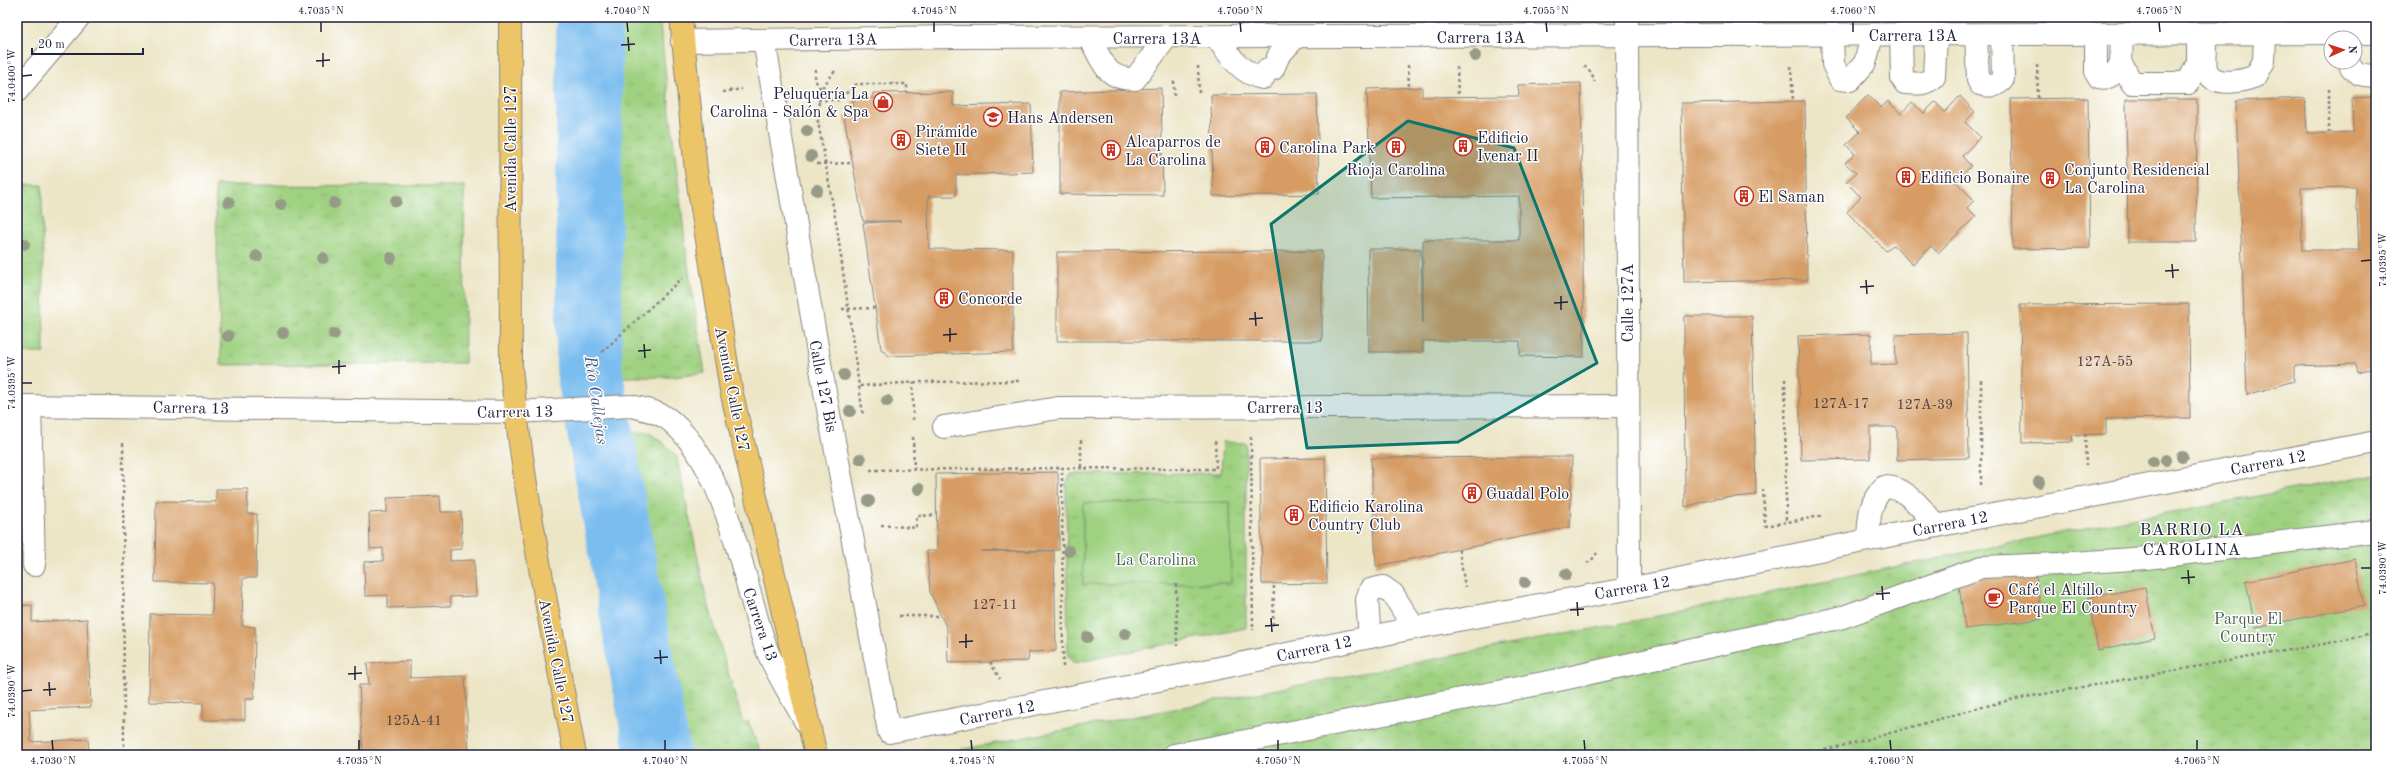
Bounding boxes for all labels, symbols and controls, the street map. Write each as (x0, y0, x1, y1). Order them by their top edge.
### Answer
text: 4.7035°N (298, 6, 344, 16)
text: 4.7040°N (604, 6, 650, 16)
text: 4.7045°N (911, 6, 957, 16)
text: 4.7050°N (1217, 6, 1263, 16)
text: 4.7055°N (1523, 6, 1569, 16)
text: 4.7060°N (1830, 6, 1876, 16)
text: 4.7065°N (2136, 6, 2182, 16)
street label: Carrera 13A (1869, 29, 1957, 45)
scale bar (32, 30, 143, 56)
north arrow (2323, 30, 2363, 70)
street label: Carrera 13A (1437, 31, 1525, 47)
street label: Carrera 13A (788, 32, 878, 50)
street label: Carrera 13A (1113, 32, 1201, 48)
text: 20 m (38, 39, 65, 51)
text: N (2346, 45, 2357, 55)
text: 74.0400°W (7, 49, 17, 103)
street label: Avenida Calle 127 (504, 86, 520, 212)
place label: Peluquería La Carolina - Salón & Spa (709, 87, 869, 121)
shop icon: Peluquería La Carolina - Salón & Spa (872, 91, 894, 113)
school or university icon: Hans Andersen (982, 106, 1004, 128)
place label: Hans Andersen (1007, 111, 1114, 127)
place label: Pirámide Siete II (915, 125, 977, 159)
building icon: Pirámide Siete II (890, 129, 912, 151)
place label: Edificio Ivenar II (1477, 131, 1539, 165)
place label: Alcaparros de La Carolina (1125, 135, 1221, 169)
building icon: Edificio Ivenar II (1452, 135, 1474, 157)
building icon: Carolina Park (1254, 136, 1276, 158)
building icon: Rioja Carolina (1385, 136, 1407, 158)
building icon: Alcaparros de La Carolina (1100, 139, 1122, 161)
place label: Carolina Park (1279, 141, 1375, 157)
place label: Rioja Carolina (1346, 163, 1446, 179)
place label: Conjunto Residencial La Carolina (2064, 163, 2210, 197)
building icon: Edificio Bonaire (1895, 166, 1917, 188)
building icon: Conjunto Residencial La Carolina (2039, 167, 2061, 189)
place label: Edificio Bonaire (1920, 171, 2030, 187)
building icon: El Saman (1733, 185, 1755, 207)
place label: El Saman (1758, 190, 1825, 206)
text: 74.0395°W (2378, 233, 2388, 287)
street label: Calle 127A (1621, 263, 1637, 343)
building icon: Concorde (933, 287, 955, 309)
place label: Concorde (958, 292, 1022, 308)
street label: Avenida Calle 127 (711, 326, 751, 453)
street label: Calle 127 Bis (805, 339, 839, 434)
water label: Río Callejas (581, 354, 610, 446)
house number: 127A-55 (2077, 355, 2133, 369)
text: 74.0395°W (7, 356, 17, 410)
house number: 127A-17 (1813, 397, 1869, 411)
house number: 127A-39 (1897, 398, 1953, 412)
street label: Carrera 13 (153, 400, 229, 418)
street label: Carrera 13 (1247, 401, 1323, 417)
street label: Carrera 13 (477, 404, 553, 422)
street label: Carrera 12 (2229, 449, 2308, 479)
building icon: Guadal Polo (1461, 482, 1483, 504)
place label: Guadal Polo (1486, 487, 1569, 503)
place label: Edificio Karolina Country Club (1308, 500, 1424, 534)
building icon: Edificio Karolina Country Club (1283, 504, 1305, 526)
street label: Carrera 12 (1911, 510, 1990, 540)
district label: BARRIO LA CAROLINA (2139, 522, 2245, 559)
text: 74.0390°W (2378, 541, 2388, 595)
park label: La Carolina (1115, 553, 1197, 569)
street label: Carrera 12 (1593, 574, 1671, 603)
place label: Café el Altillo - Parque El Country (2008, 583, 2138, 617)
street label: Carrera 13 (739, 586, 779, 663)
cafe icon: Café el Altillo - Parque El Country (1983, 587, 2005, 609)
street label: Avenida Calle 127 (535, 598, 575, 725)
house number: 127-11 (972, 598, 1018, 612)
park label: Parque El Country (2214, 612, 2282, 646)
street label: Carrera 12 (1275, 634, 1354, 666)
text: 74.0390°W (7, 664, 17, 718)
street label: Carrera 12 (958, 699, 1037, 729)
house number: 125A-41 (386, 714, 442, 728)
text: 4.7030°N (30, 756, 76, 766)
text: 4.7035°N (336, 756, 382, 766)
text: 4.7040°N (642, 756, 688, 766)
text: 4.7045°N (949, 756, 995, 766)
text: 4.7050°N (1255, 756, 1301, 766)
text: 4.7055°N (1562, 756, 1608, 766)
text: 4.7060°N (1868, 756, 1914, 766)
text: 4.7065°N (2174, 756, 2220, 766)

